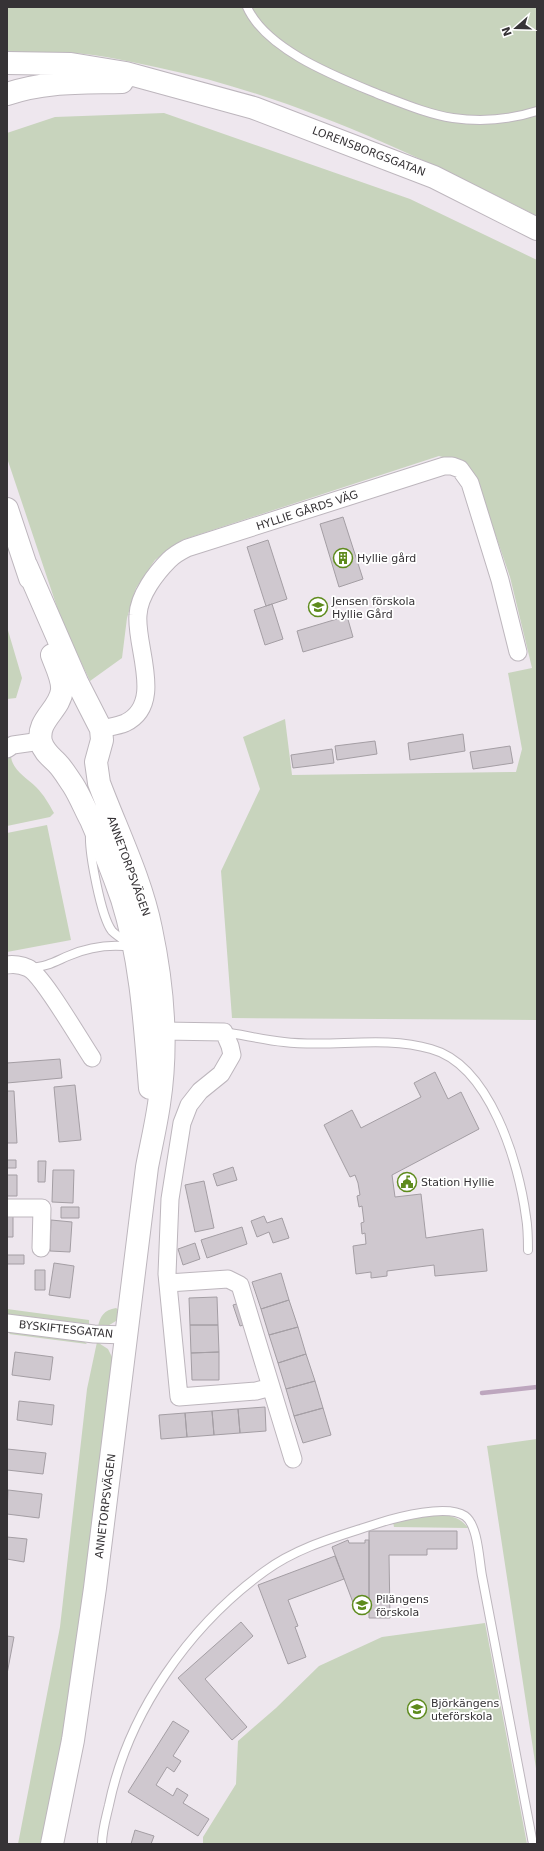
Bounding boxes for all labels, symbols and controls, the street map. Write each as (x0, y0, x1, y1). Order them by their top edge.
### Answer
north arrow (496, 8, 536, 48)
text: N (499, 25, 515, 38)
street label: LORENSBORGSGATAN (310, 124, 427, 179)
street label: HYLLIE GÅRDS VÄG (255, 488, 360, 533)
building icon: Hyllie gård (332, 547, 354, 569)
place label: Hyllie gård (357, 552, 416, 565)
place label: Jensen förskola Hyllie Gård (331, 595, 415, 621)
school or university icon: Jensen förskola Hyllie Gård (307, 596, 329, 618)
street label: ANNETORPSVÄGEN (104, 814, 153, 918)
public building icon: Station Hyllie (396, 1171, 418, 1193)
place label: Station Hyllie (421, 1176, 495, 1189)
street label: BYSKIFTESGATAN (18, 1318, 114, 1341)
street label: ANNETORPSVÄGEN (93, 1453, 118, 1559)
place label: Pilängens förskola (376, 1593, 429, 1619)
school or university icon: Pilängens förskola (351, 1594, 373, 1616)
place label: Björkängens uteförskola (431, 1697, 499, 1723)
school or university icon: Björkängens uteförskola (406, 1698, 428, 1720)

